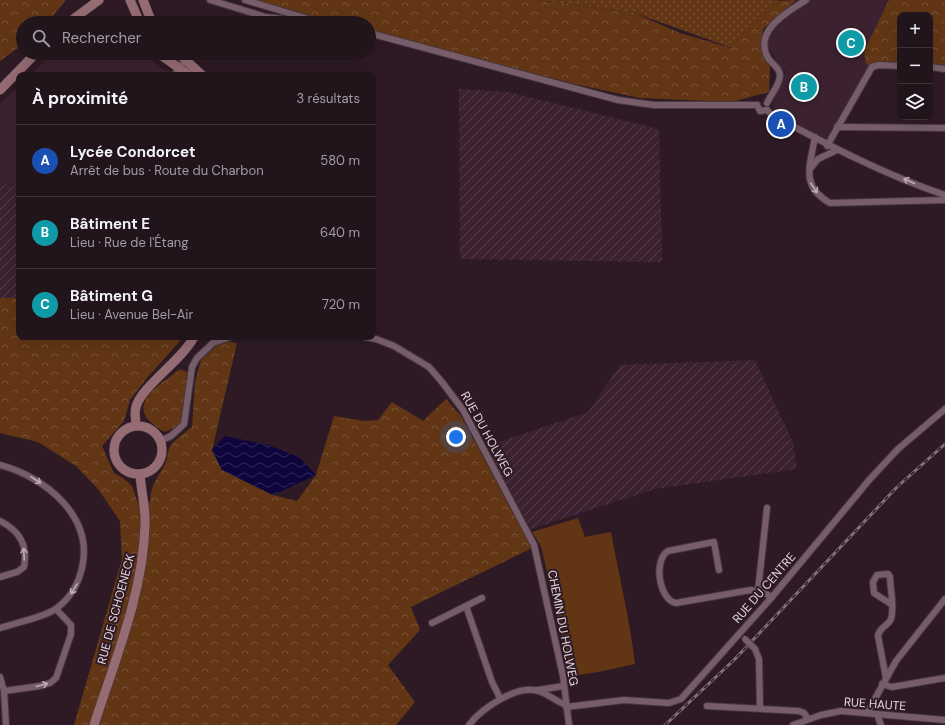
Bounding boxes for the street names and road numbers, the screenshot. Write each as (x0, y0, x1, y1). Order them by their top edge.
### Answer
street label: RUE DU HOLWEG (457, 389, 517, 479)
street label: RUE DU CENTRE (729, 549, 799, 627)
street label: RUE DE SCHOENECK (94, 552, 138, 666)
street label: CHEMIN DU HOLWEG (544, 569, 582, 687)
street label: RUE HAUTE (843, 694, 907, 714)

